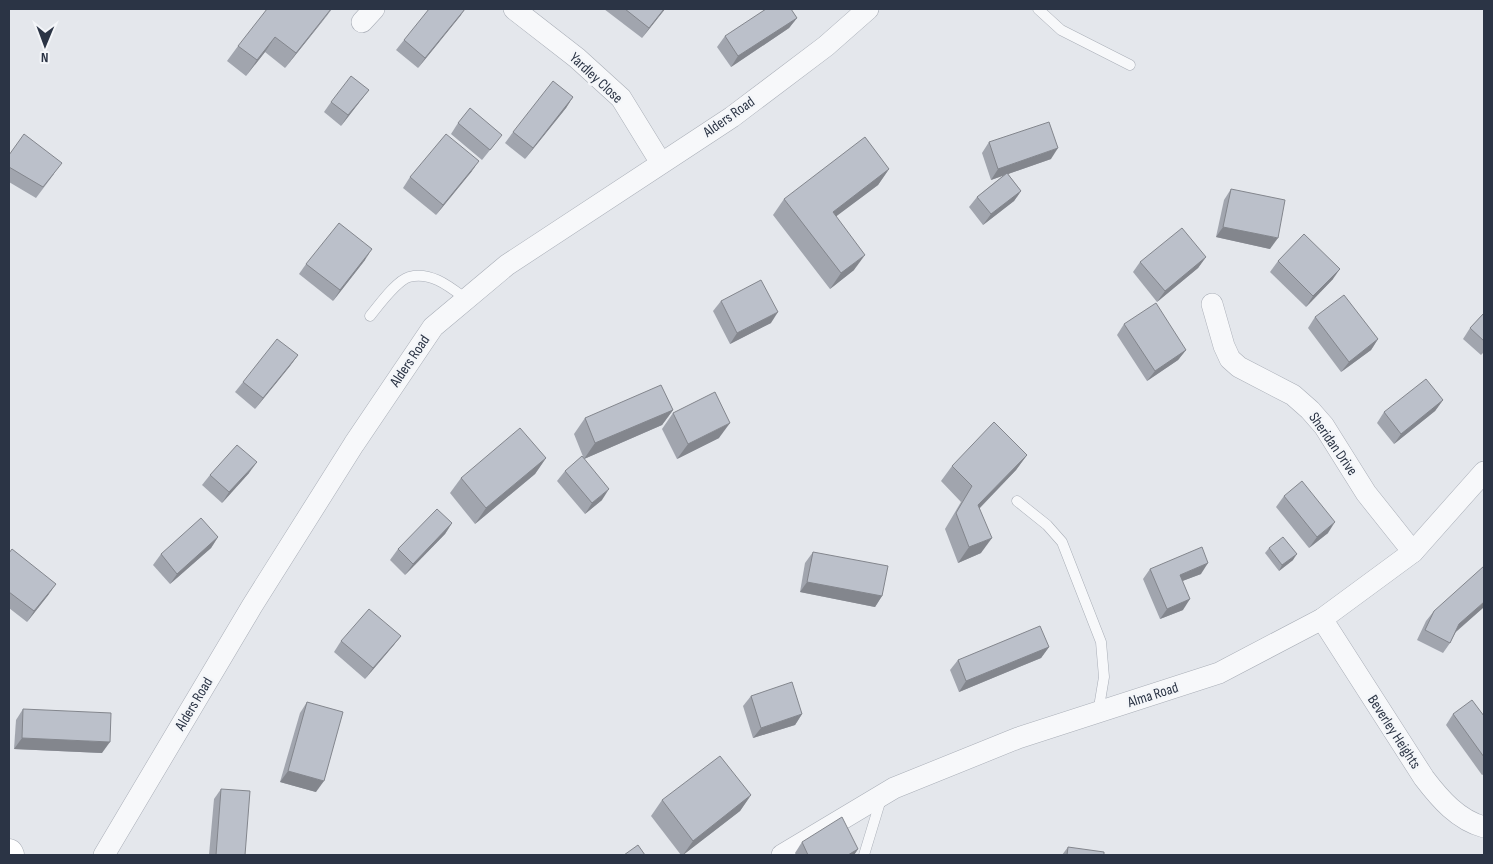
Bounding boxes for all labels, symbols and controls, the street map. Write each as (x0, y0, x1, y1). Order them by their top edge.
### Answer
north arrow (20, 20, 70, 70)
street label: Yardley Close (565, 48, 627, 108)
text: N (41, 49, 49, 66)
street label: Alders Road (699, 92, 758, 142)
street label: Alders Road (385, 331, 434, 391)
street label: Sheridan Drive (1304, 409, 1362, 479)
street label: Alders Road (170, 674, 217, 735)
street label: Alma Road (1124, 678, 1181, 712)
street label: Beverley Heights (1363, 691, 1425, 773)

